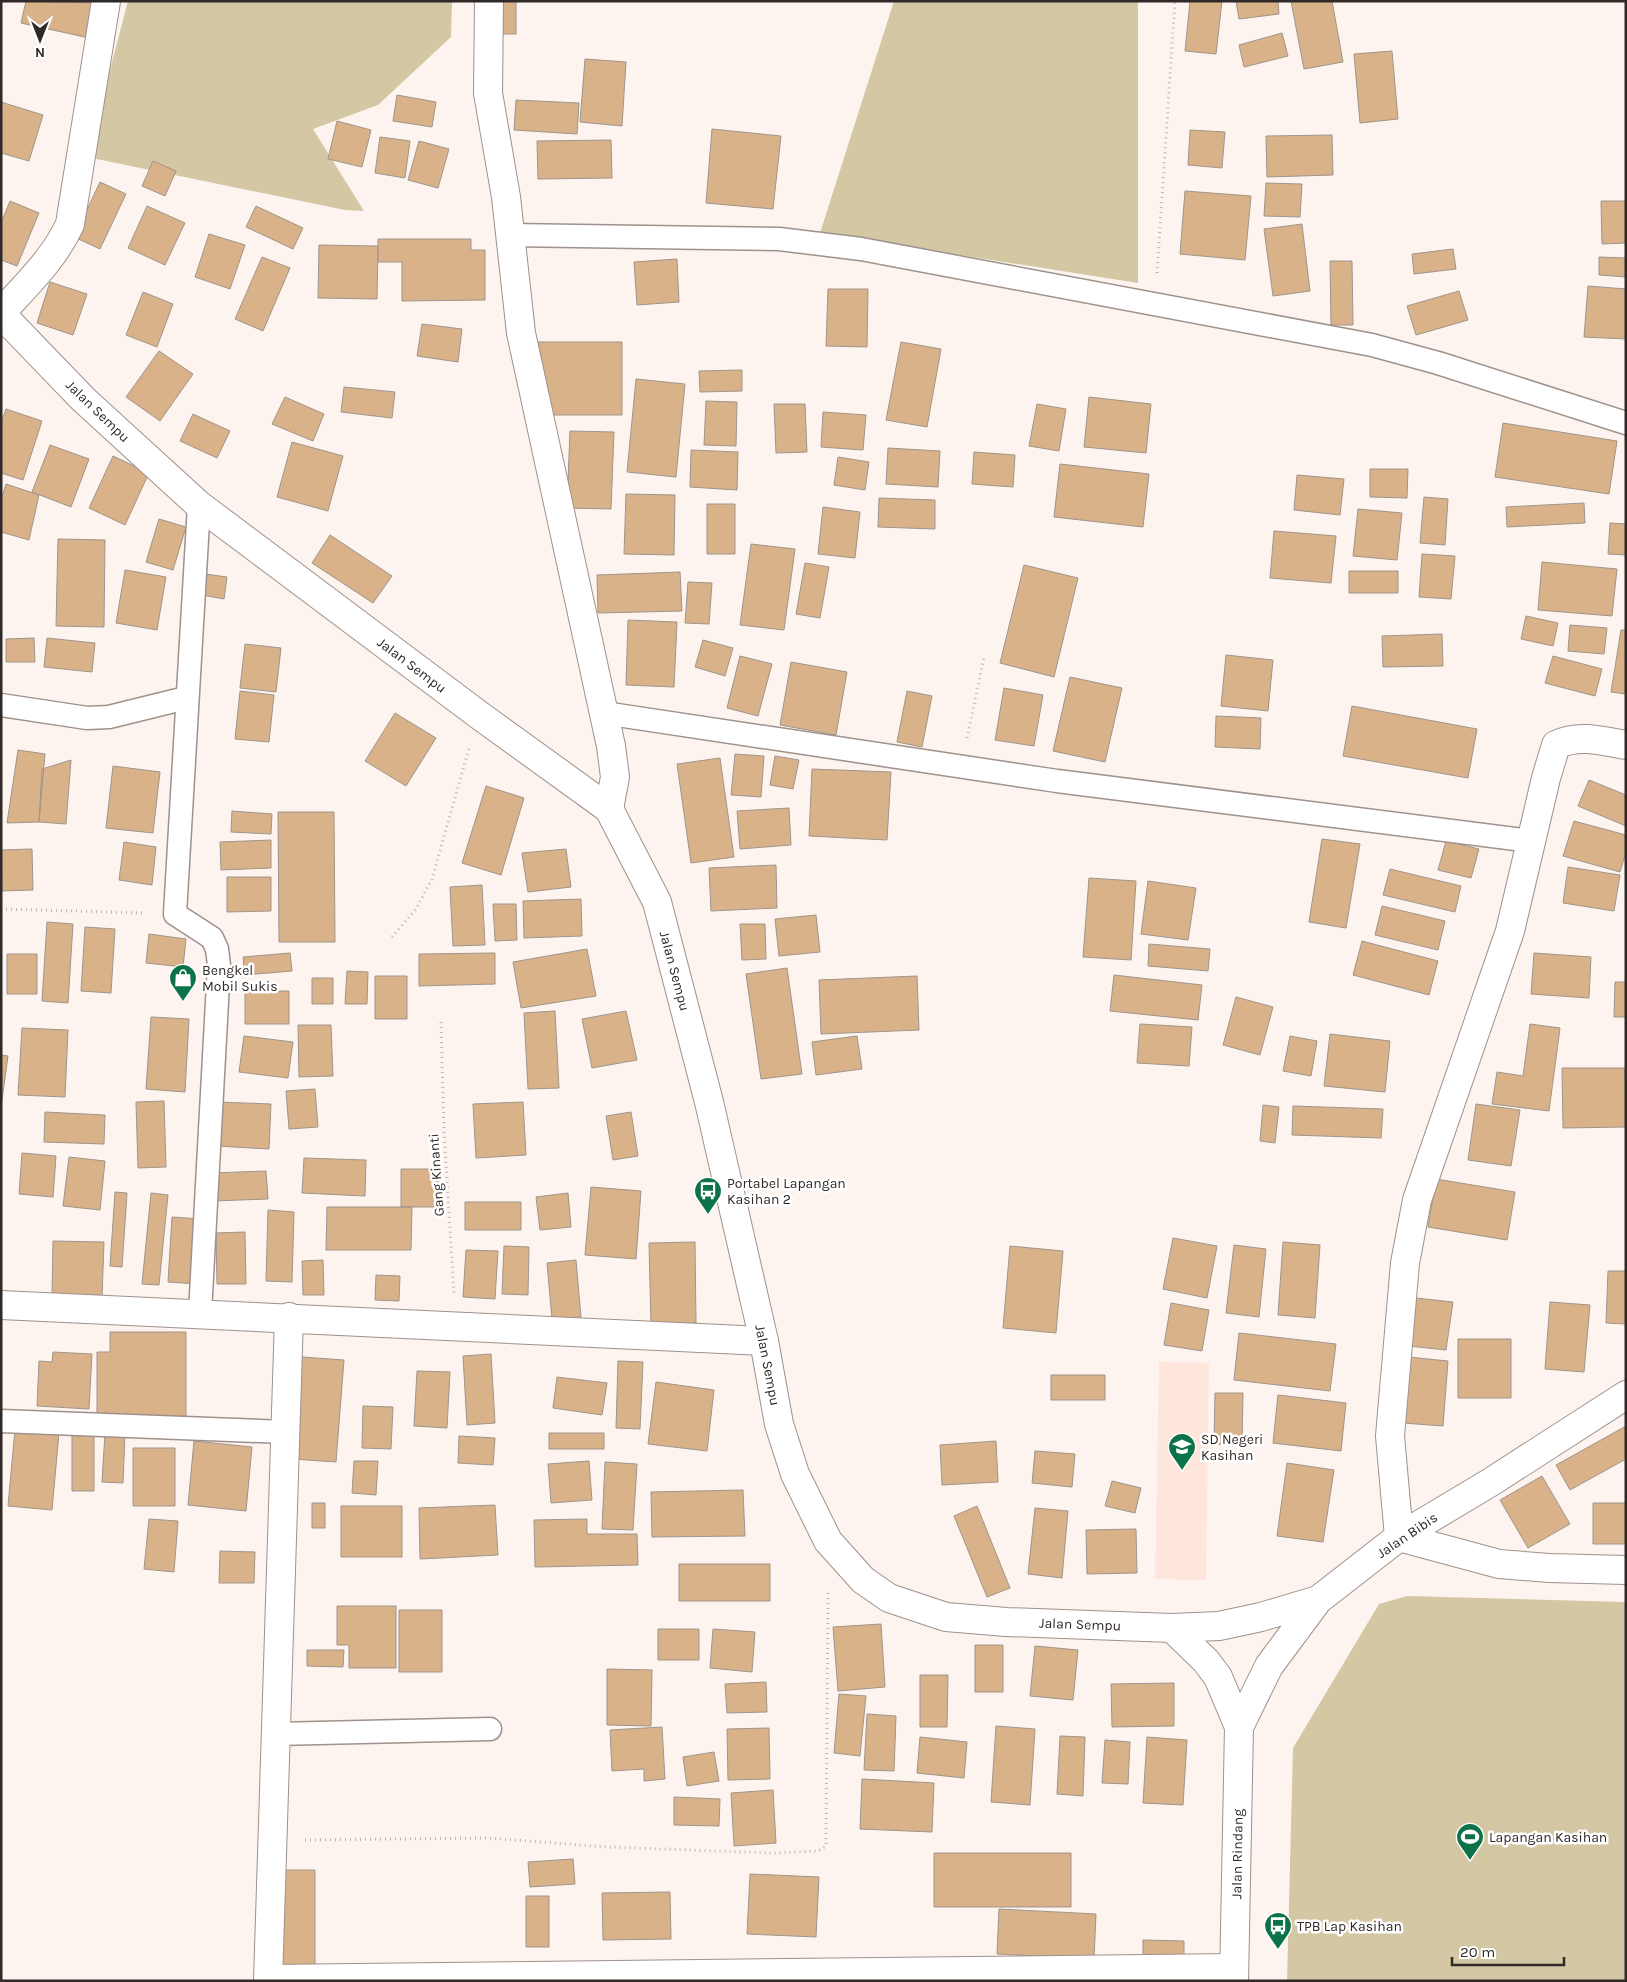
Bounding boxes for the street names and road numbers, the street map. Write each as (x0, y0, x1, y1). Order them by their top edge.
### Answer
street label: Jalan Sempu (62, 377, 133, 446)
street label: Jalan Sempu (374, 634, 450, 697)
street label: Jalan Sempu (656, 929, 693, 1013)
street label: Gang Kinanti (425, 1133, 448, 1217)
street label: Jalan Sempu (751, 1323, 784, 1407)
street label: Jalan Bibis (1374, 1509, 1441, 1562)
street label: Jalan Sempu (1039, 1615, 1121, 1634)
street label: Jalan Rindang (1228, 1809, 1247, 1899)

